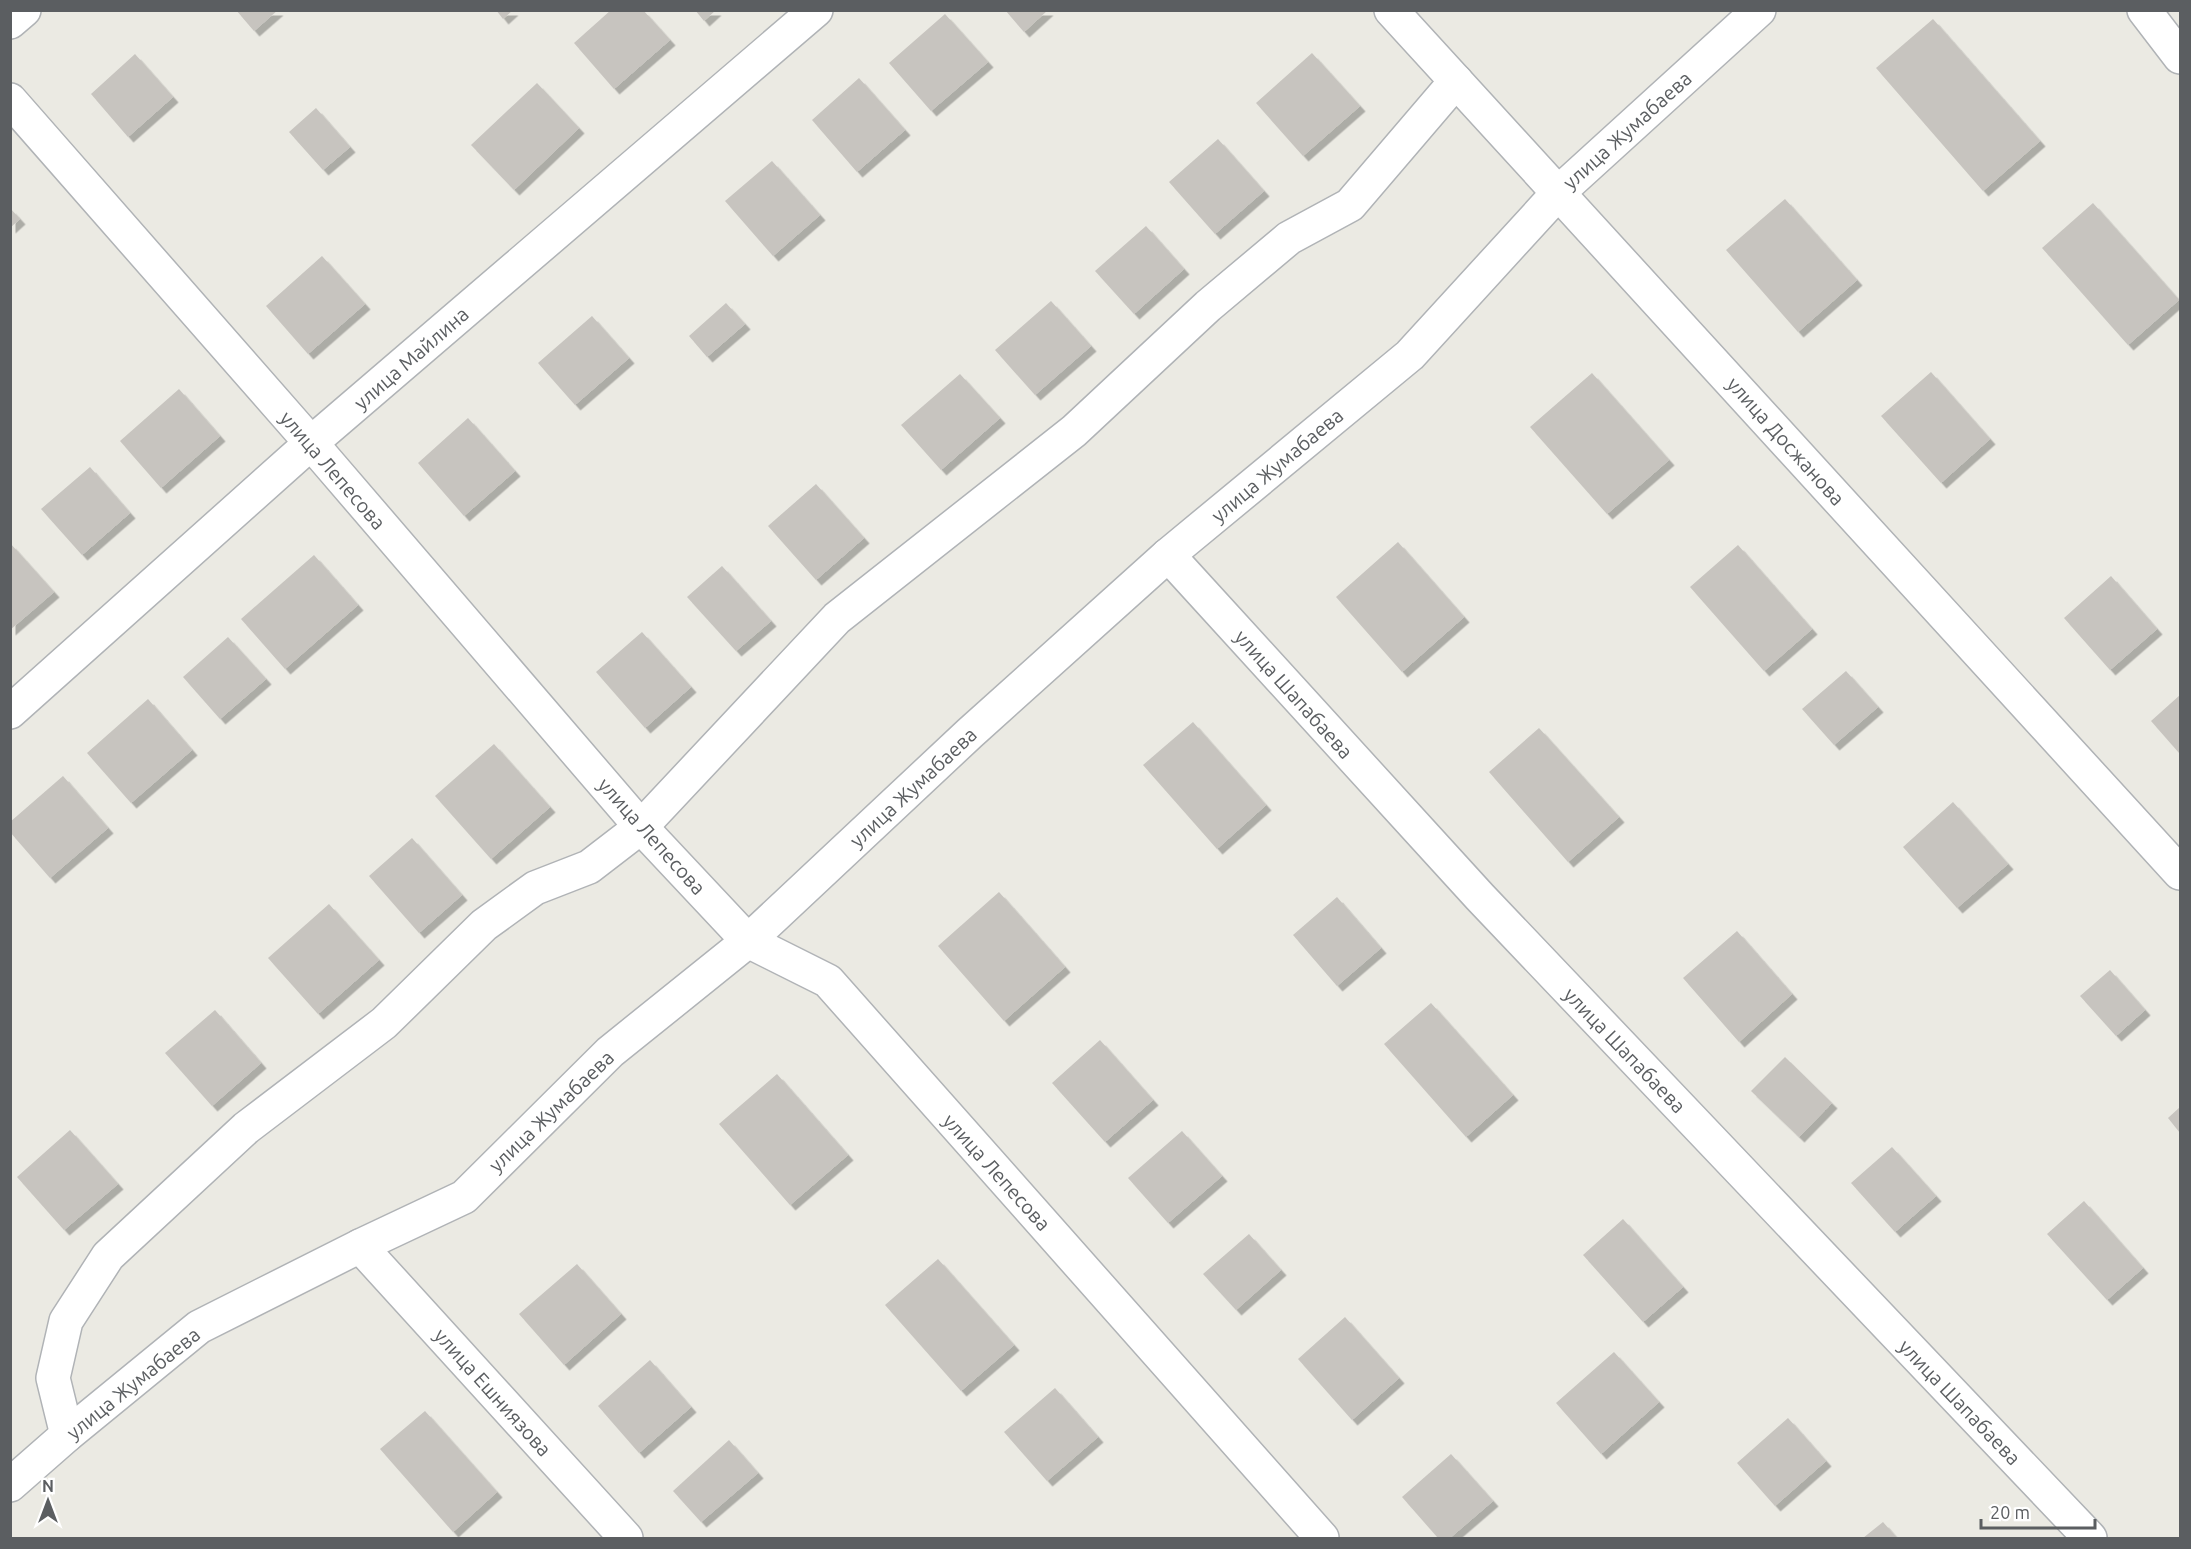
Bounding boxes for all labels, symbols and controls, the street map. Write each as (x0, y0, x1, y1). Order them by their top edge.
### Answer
street label: улица Жумабаева (1558, 66, 1696, 194)
street label: улица Майлина (349, 302, 473, 414)
street label: улица Досжанова (1722, 372, 1850, 510)
street label: улица Жумабаева (1207, 403, 1347, 527)
street label: улица Лепесова (275, 406, 391, 534)
street label: улица Шапабаева (1230, 625, 1358, 763)
street label: улица Жумабаева (845, 722, 981, 852)
street label: улица Лепесова (594, 773, 710, 899)
street label: улица Шапабаева (1559, 983, 1691, 1117)
street label: улица Жумабаева (484, 1046, 618, 1176)
street label: улица Лепесова (939, 1109, 1055, 1235)
street label: улица Жумабаева (62, 1322, 204, 1444)
street label: улица Ешниязова (430, 1324, 556, 1460)
street label: улица Шапабаева (1894, 1335, 2026, 1469)
north arrow (18, 1471, 78, 1531)
text: N (42, 1477, 54, 1495)
scale bar (1981, 1492, 2095, 1530)
text: 20 m (1990, 1502, 2030, 1522)

